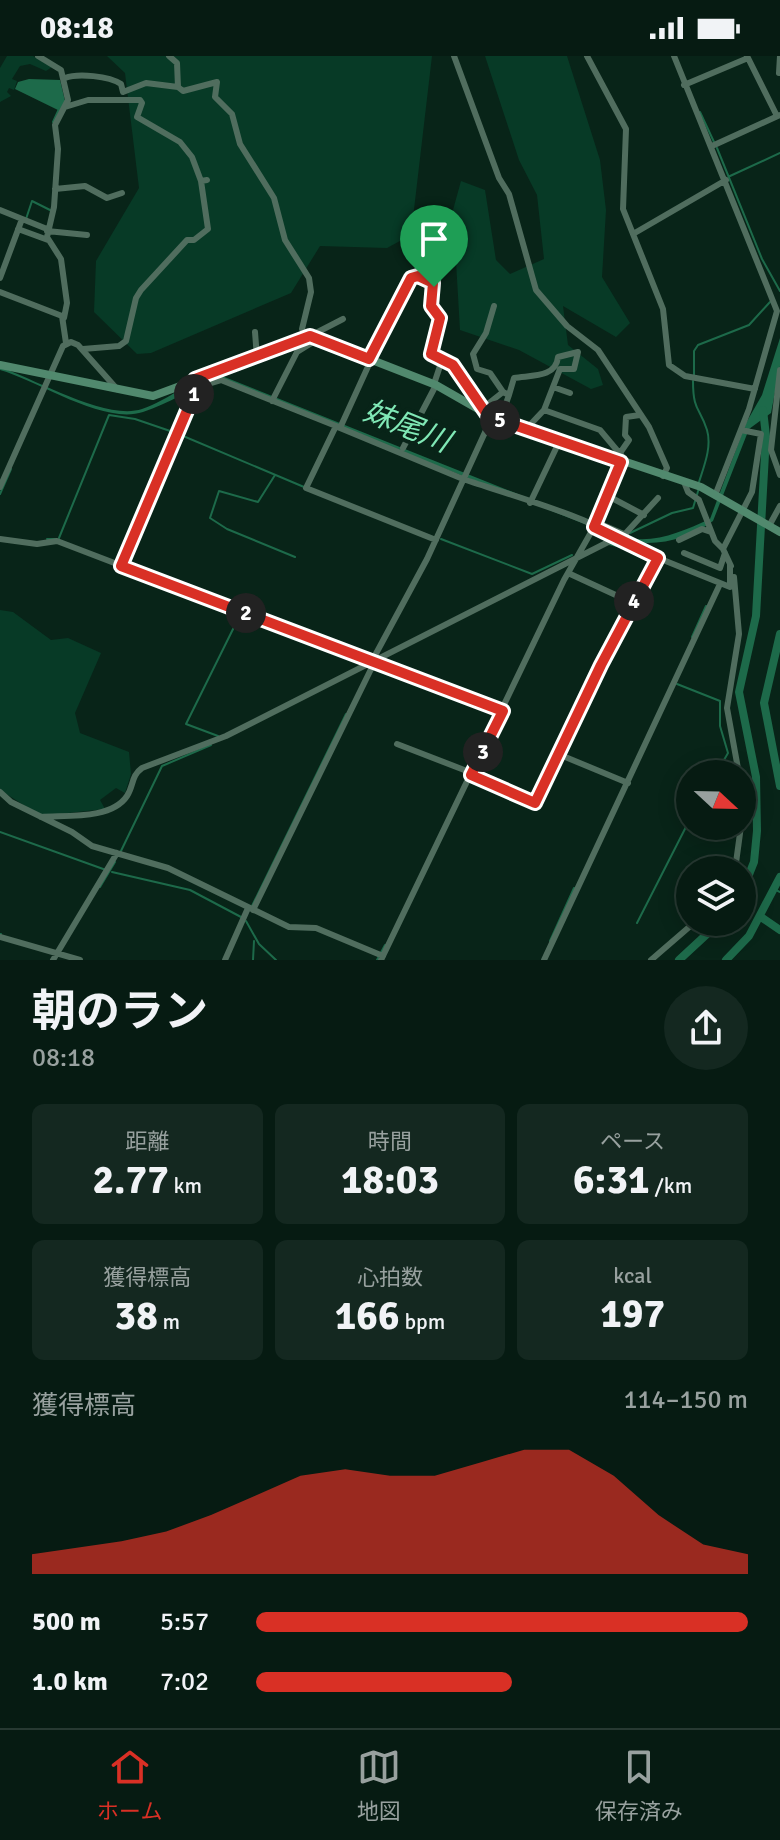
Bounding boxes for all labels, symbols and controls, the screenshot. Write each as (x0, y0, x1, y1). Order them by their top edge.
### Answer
text: 08:18 (40, 10, 114, 47)
pin (400, 205, 468, 287)
icon: arrive (412, 217, 456, 261)
pin: 1 (174, 374, 214, 414)
text: 1 (188, 380, 200, 407)
water label: 妹尾川 (358, 392, 458, 462)
pin: 5 (480, 400, 520, 440)
text: 5 (494, 406, 506, 433)
pin: 4 (614, 581, 654, 621)
text: 4 (628, 587, 640, 614)
pin: 2 (226, 593, 266, 633)
text: 2 (240, 599, 252, 626)
pin: 3 (463, 732, 503, 772)
text: 3 (477, 738, 489, 765)
north arrow (676, 760, 756, 840)
map controls (676, 760, 756, 936)
button: layers (676, 856, 756, 936)
text: 朝のラン (32, 985, 208, 1039)
button: share (664, 986, 748, 1070)
text: 08:18 (32, 1042, 95, 1074)
text: 距離 (125, 1128, 169, 1155)
text: 時間 (368, 1128, 412, 1155)
text: ペース (600, 1128, 665, 1155)
text: 2.77 (92, 1155, 169, 1205)
text: 18:03 (341, 1155, 439, 1205)
text: 6:31 (573, 1155, 650, 1205)
text: km (169, 1172, 202, 1199)
text: /km (650, 1172, 692, 1199)
text: kcal (613, 1262, 652, 1289)
text: 獲得標高 (103, 1264, 191, 1291)
text: 心拍数 (357, 1264, 423, 1291)
text: 197 (600, 1289, 665, 1339)
text: 38 (115, 1291, 158, 1341)
text: 166 (335, 1291, 400, 1341)
text: m (158, 1308, 180, 1335)
text: bpm (400, 1308, 445, 1335)
text: 114–150 m (624, 1384, 748, 1416)
text: 獲得標高 (32, 1390, 136, 1422)
text: 500 m (32, 1606, 101, 1638)
text: 5:57 (160, 1606, 209, 1638)
text: 1.0 km (32, 1666, 108, 1698)
text: 7:02 (160, 1666, 209, 1698)
tab: ホーム (97, 1745, 162, 1825)
tab: 地図 (357, 1745, 401, 1825)
tab: 保存済み (595, 1745, 683, 1825)

